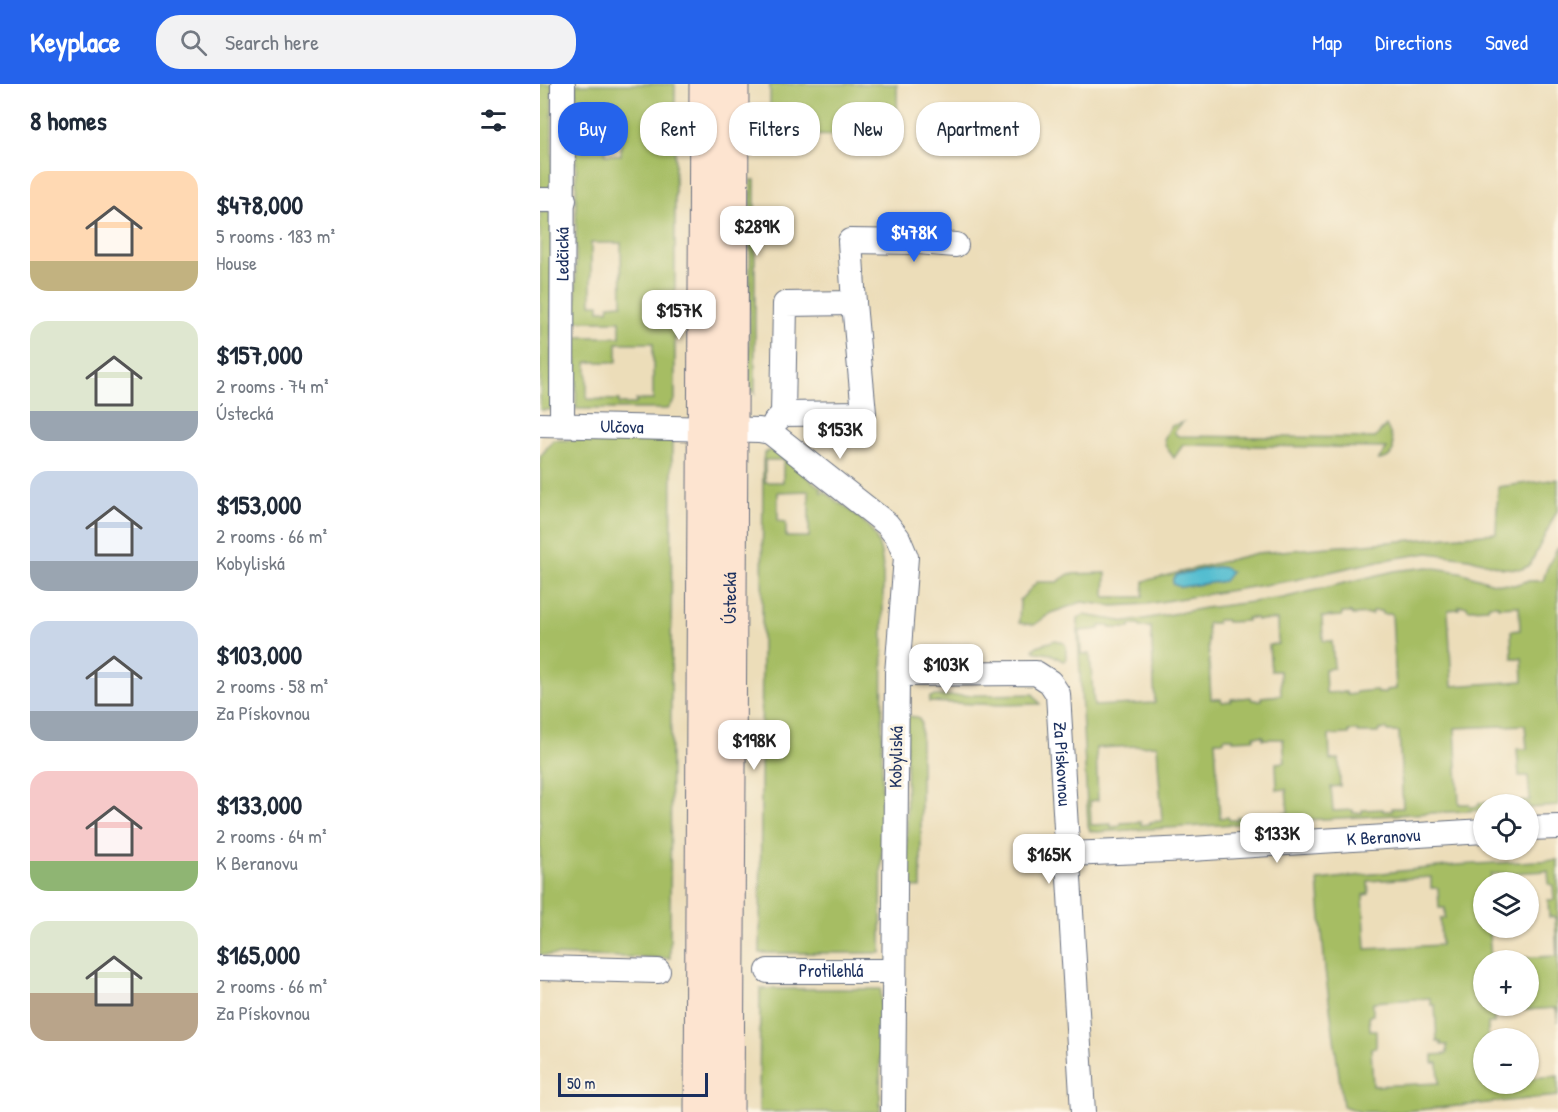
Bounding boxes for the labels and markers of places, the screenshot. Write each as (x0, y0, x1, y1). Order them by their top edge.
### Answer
pin: $289K (715, 206, 799, 257)
pin: $478K (872, 212, 956, 263)
pin: $157K (637, 290, 721, 341)
pin: $153K (798, 409, 882, 460)
pin: $103K (904, 644, 988, 695)
pin: $198K (712, 720, 796, 771)
pin: $133K (1235, 813, 1319, 864)
pin: $165K (1007, 834, 1091, 885)

